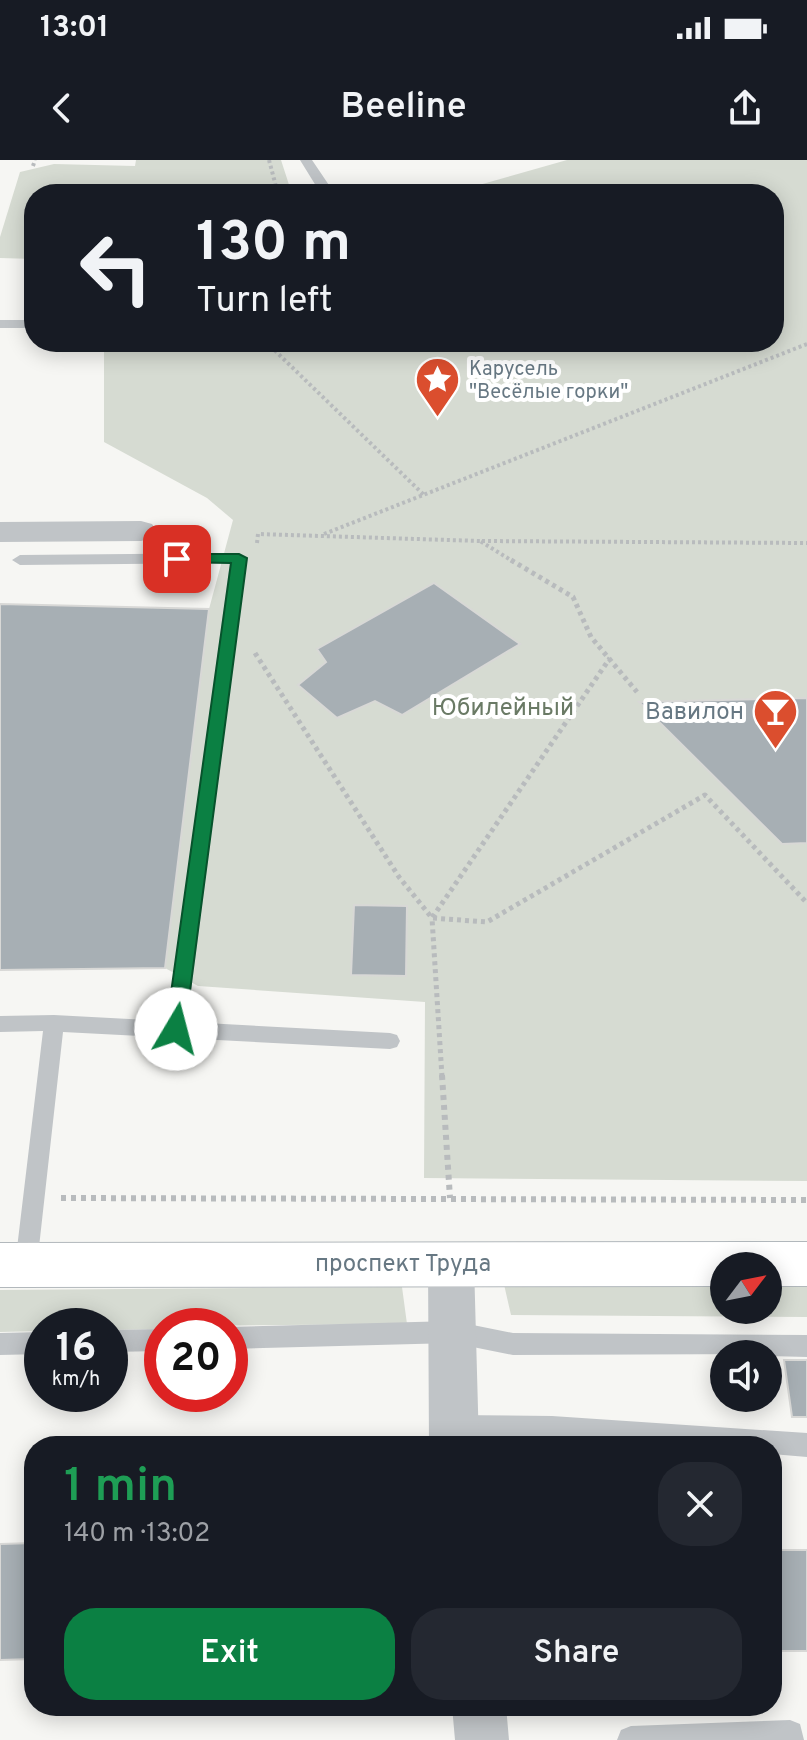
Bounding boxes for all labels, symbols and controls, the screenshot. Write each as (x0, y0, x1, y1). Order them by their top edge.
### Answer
text: 13:01 (40, 10, 109, 47)
text: Beeline (340, 85, 467, 131)
icon: back (40, 86, 84, 130)
icon: share (723, 86, 767, 130)
text: 130 m (196, 210, 351, 280)
icon: left (64, 216, 168, 320)
text: Turn left (196, 279, 333, 325)
place icon: Карусель "Весёлые горки" (414, 355, 462, 418)
place label: Карусель "Весёлые горки" (469, 357, 628, 406)
pin (143, 525, 211, 593)
icon: arrive (155, 537, 199, 581)
bar icon: Вавилон (751, 687, 799, 750)
park label: Юбилейный (432, 694, 574, 724)
place label: Вавилон (645, 698, 744, 728)
position arrow (134, 987, 218, 1071)
street label: проспект Труда (315, 1250, 491, 1280)
north arrow (710, 1252, 782, 1324)
map controls (710, 1252, 782, 1412)
speed limit sign: 20 (144, 1308, 248, 1412)
text: 16 (56, 1325, 96, 1375)
button: sound (710, 1340, 782, 1412)
text: km/h (52, 1367, 100, 1393)
text: 1 min (64, 1458, 177, 1518)
button: close (658, 1462, 742, 1546)
text: 140 m · 13:02 (64, 1518, 210, 1551)
button: Exit (64, 1608, 395, 1700)
button: Share (411, 1608, 742, 1700)

